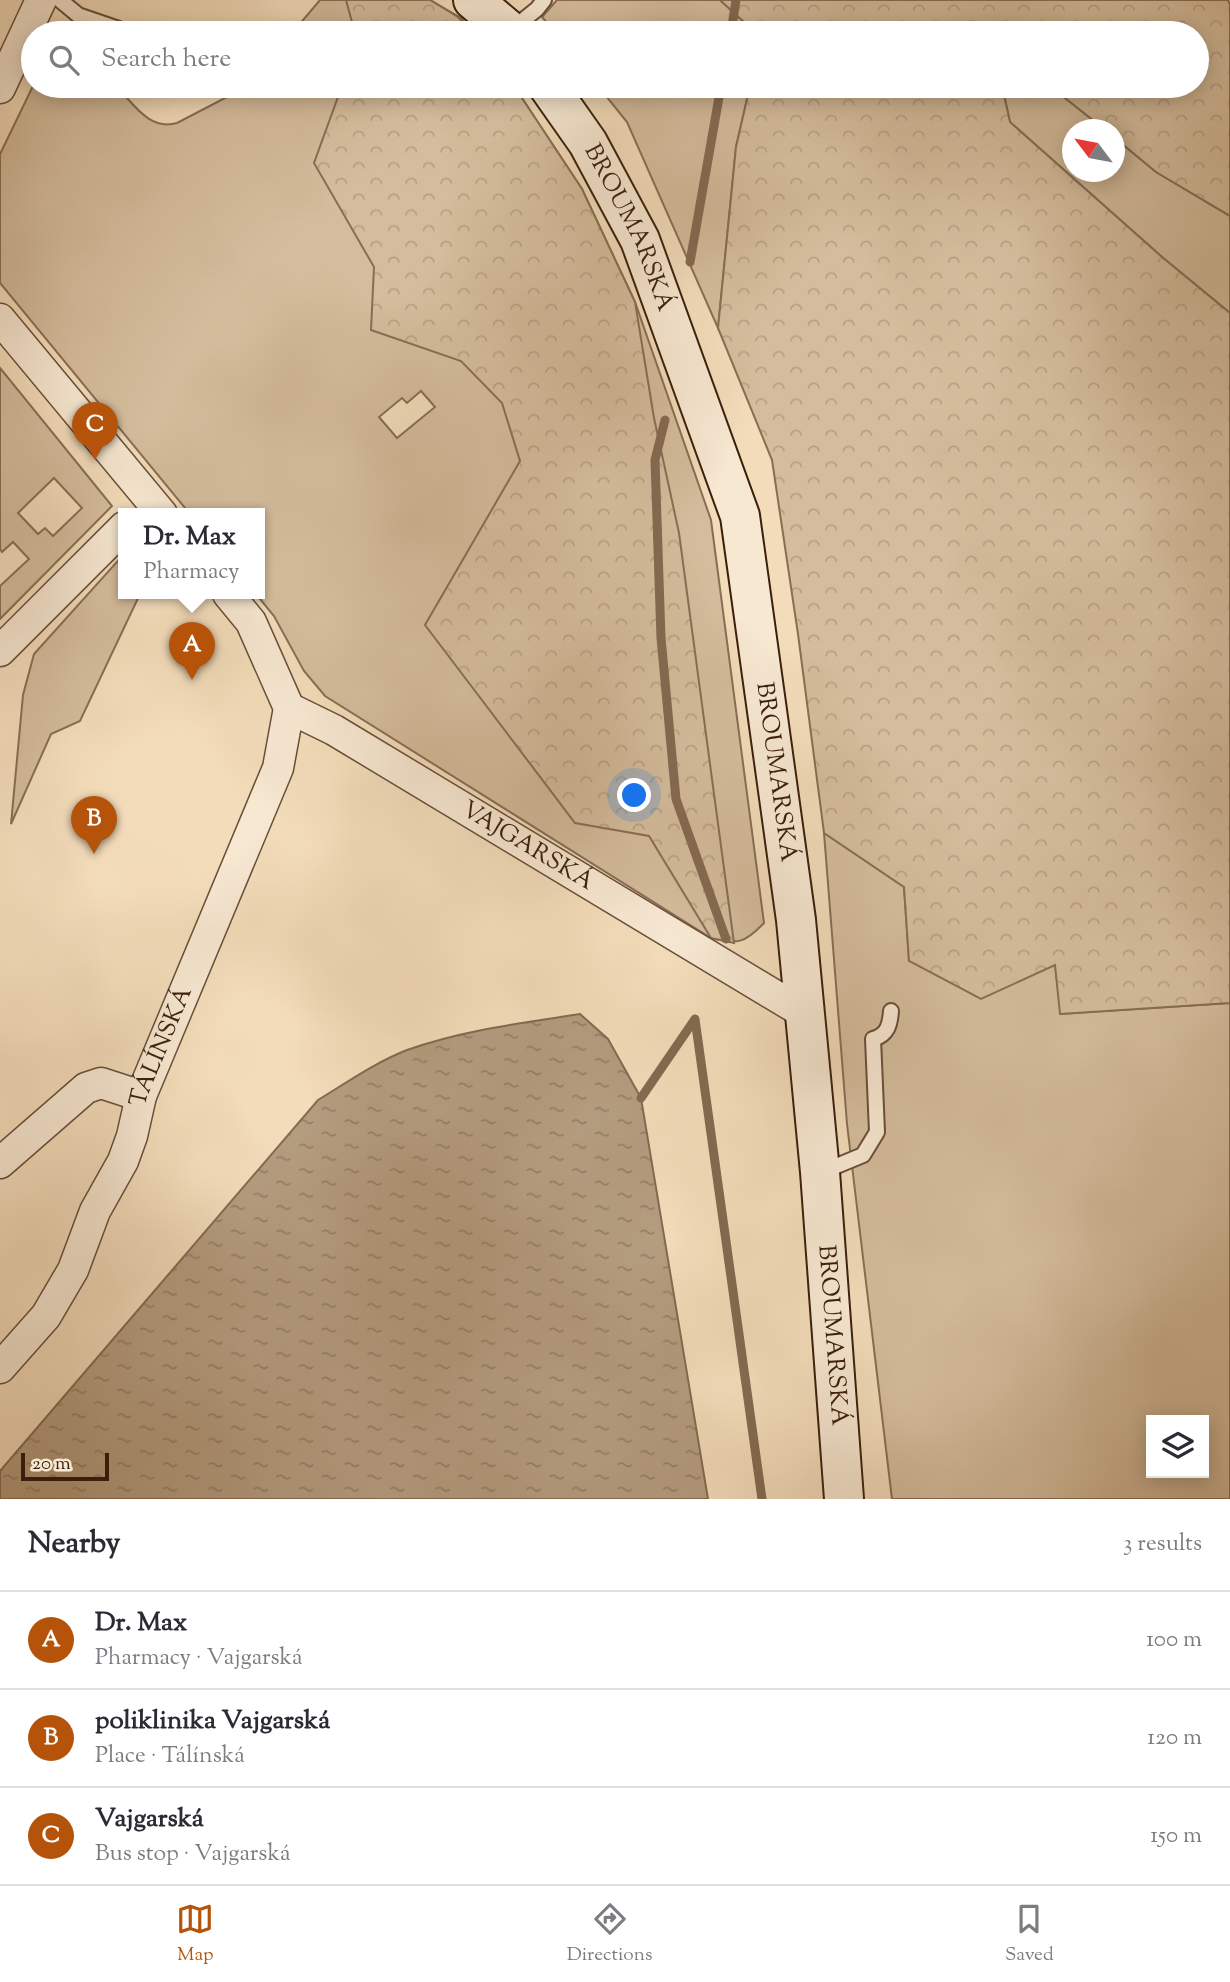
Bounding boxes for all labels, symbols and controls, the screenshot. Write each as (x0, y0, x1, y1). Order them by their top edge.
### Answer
search box (21, 21, 1209, 98)
icon: search (45, 41, 83, 79)
text: Search here (101, 41, 231, 78)
north arrow (1062, 119, 1125, 182)
street label: BROUMARSKÁ (575, 138, 682, 317)
pin: C (72, 402, 118, 460)
popup (118, 508, 265, 599)
text: Dr. Max (144, 519, 236, 556)
text: Pharmacy (144, 556, 239, 589)
pin: A (169, 622, 215, 680)
street label: BROUMARSKÁ (746, 680, 805, 865)
your location (617, 778, 651, 812)
street label: VAJGARSKÁ (455, 793, 600, 900)
pin: B (71, 796, 117, 854)
street label: TÁLÍNSKÁ (122, 981, 202, 1110)
street label: BROUMARSKÁ (808, 1244, 856, 1427)
map controls (1146, 1415, 1209, 1478)
button: layers (1146, 1415, 1209, 1478)
scale bar (21, 1450, 108, 1482)
text: 20 m (32, 1451, 71, 1478)
text: Nearby (28, 1523, 120, 1566)
text: 3 results (1123, 1528, 1202, 1561)
text: Dr. Max (95, 1605, 187, 1642)
text: A (42, 1624, 60, 1657)
text: 100 m (1146, 1624, 1202, 1657)
text: Pharmacy · Vajgarská (95, 1642, 303, 1675)
text: poliklinika Vajgarská (95, 1703, 330, 1740)
text: B (44, 1722, 58, 1755)
text: 120 m (1147, 1722, 1202, 1755)
text: Place · Tálínská (95, 1740, 245, 1773)
text: Vajgarská (95, 1801, 204, 1838)
text: C (42, 1820, 60, 1853)
text: 150 m (1150, 1820, 1202, 1853)
text: Bus stop · Vajgarská (95, 1838, 291, 1871)
tab: Map (176, 1900, 214, 1969)
tab: Directions (567, 1900, 652, 1969)
tab: Saved (1005, 1900, 1054, 1969)

